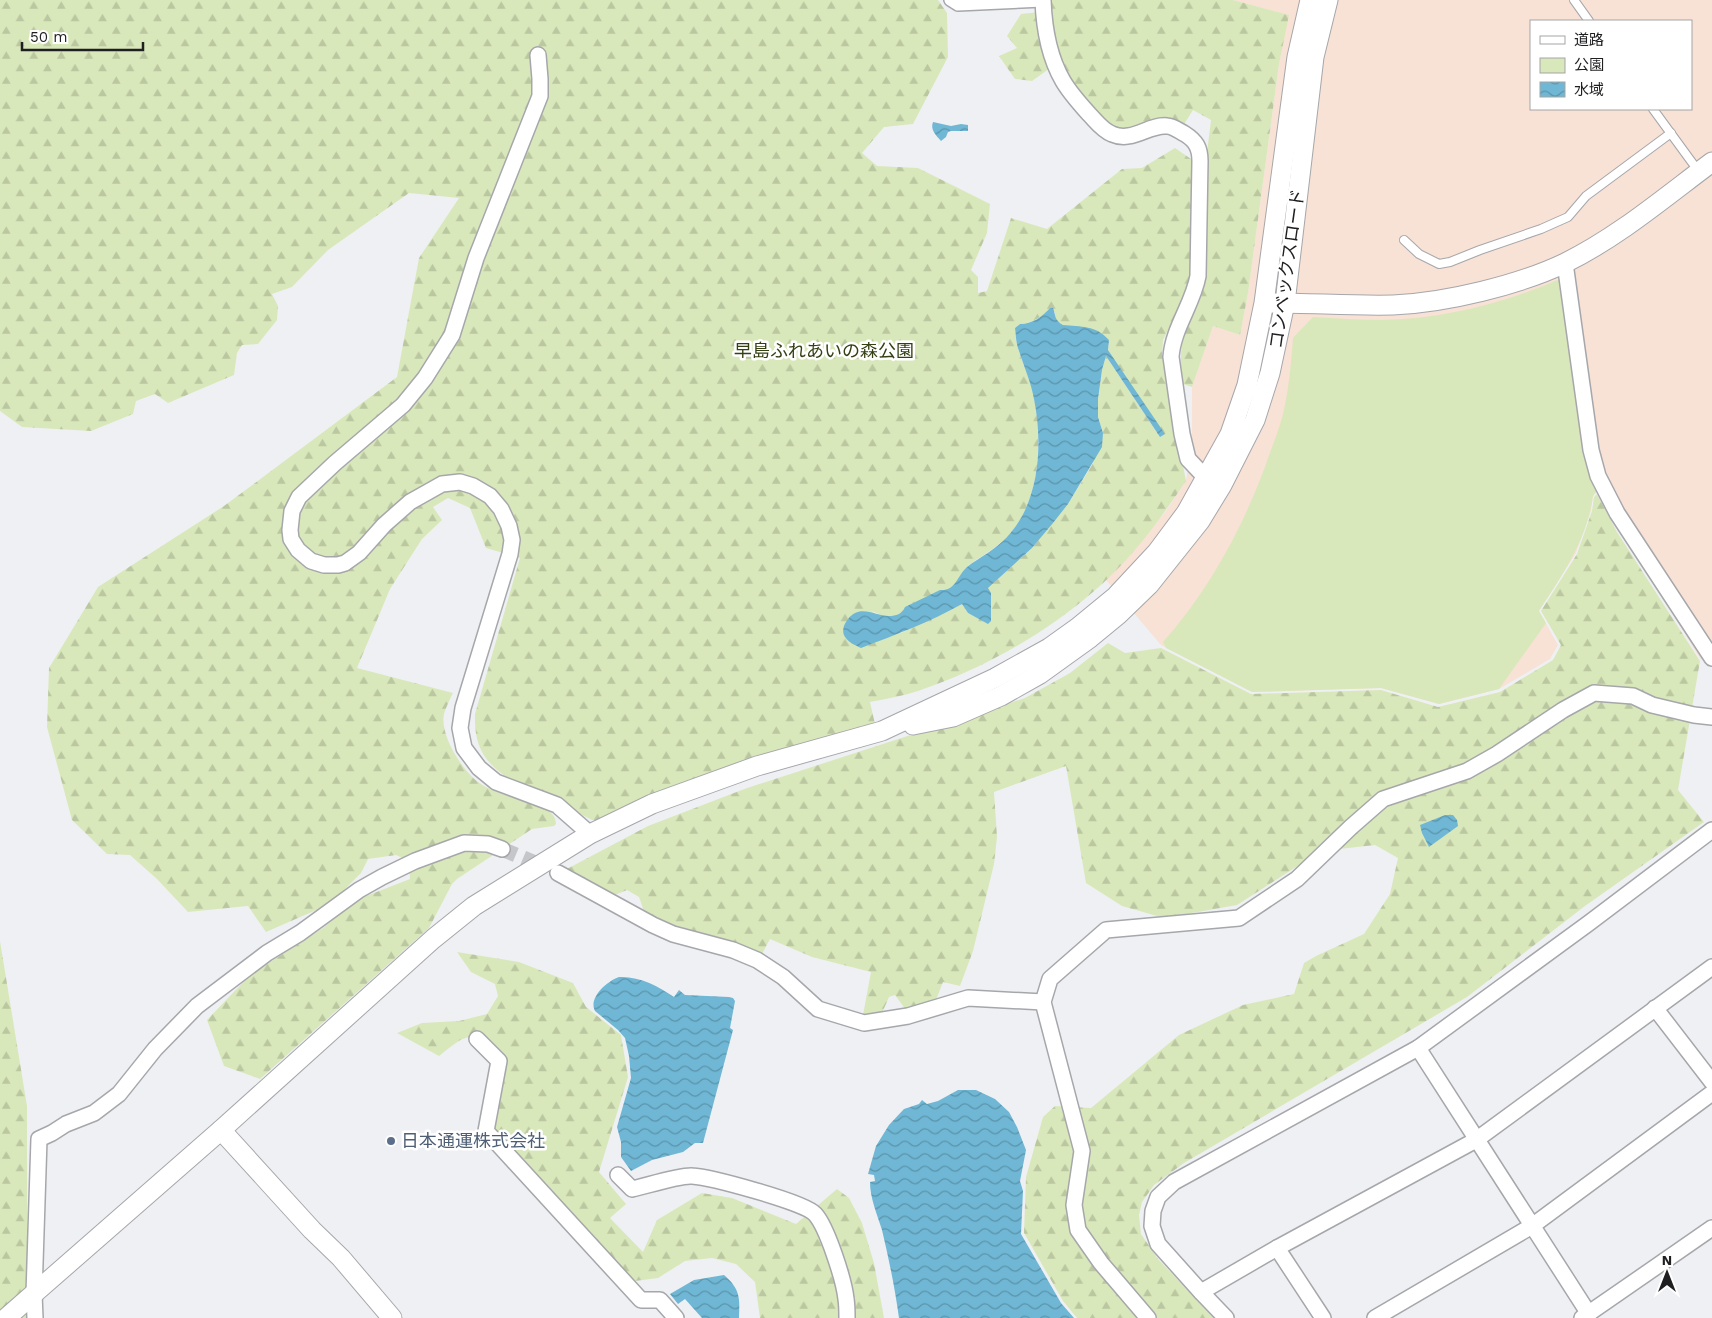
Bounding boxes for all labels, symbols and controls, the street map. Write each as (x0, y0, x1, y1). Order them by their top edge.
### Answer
scale bar (22, 20, 144, 52)
legend (1530, 20, 1692, 110)
text: 50 m (30, 28, 67, 46)
text: 道路 (1574, 31, 1604, 49)
text: 公園 (1574, 56, 1604, 74)
text: 水域 (1574, 81, 1604, 99)
street label: コンベックスロード (1265, 188, 1308, 350)
park label: 早島ふれあいの森公園 (734, 340, 914, 361)
place label: 日本通運株式会社 (401, 1130, 545, 1151)
marker: 日本通運株式会社 (385, 1135, 397, 1147)
north arrow (1642, 1248, 1692, 1298)
text: N (1662, 1252, 1672, 1268)

